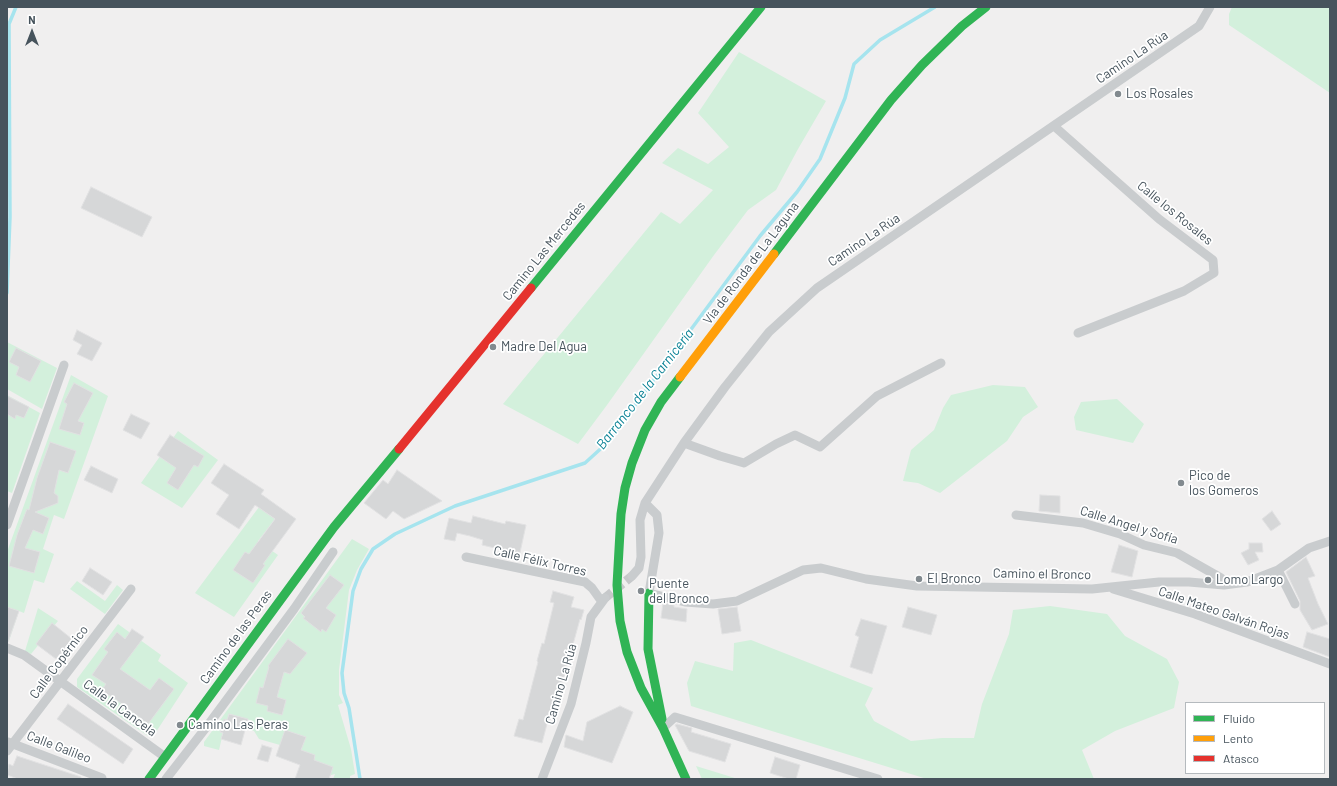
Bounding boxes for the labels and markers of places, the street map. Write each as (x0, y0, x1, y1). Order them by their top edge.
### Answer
place label: Los Rosales (1126, 86, 1193, 102)
marker: Los Rosales (1113, 89, 1123, 99)
place label: Madre Del Agua (501, 339, 587, 355)
marker: Madre Del Agua (488, 342, 498, 352)
place label: Pico de los Gomeros (1189, 468, 1259, 499)
marker: Pico de los Gomeros (1176, 478, 1186, 488)
place label: El Bronco (927, 571, 981, 587)
place label: Lomo Largo (1216, 572, 1283, 588)
marker: El Bronco (914, 574, 924, 584)
marker: Lomo Largo (1203, 575, 1213, 585)
place label: Puente del Bronco (649, 576, 709, 607)
marker: Puente del Bronco (636, 586, 646, 596)
place label: Camino Las Peras (188, 717, 288, 733)
marker: Camino Las Peras (175, 720, 185, 730)

